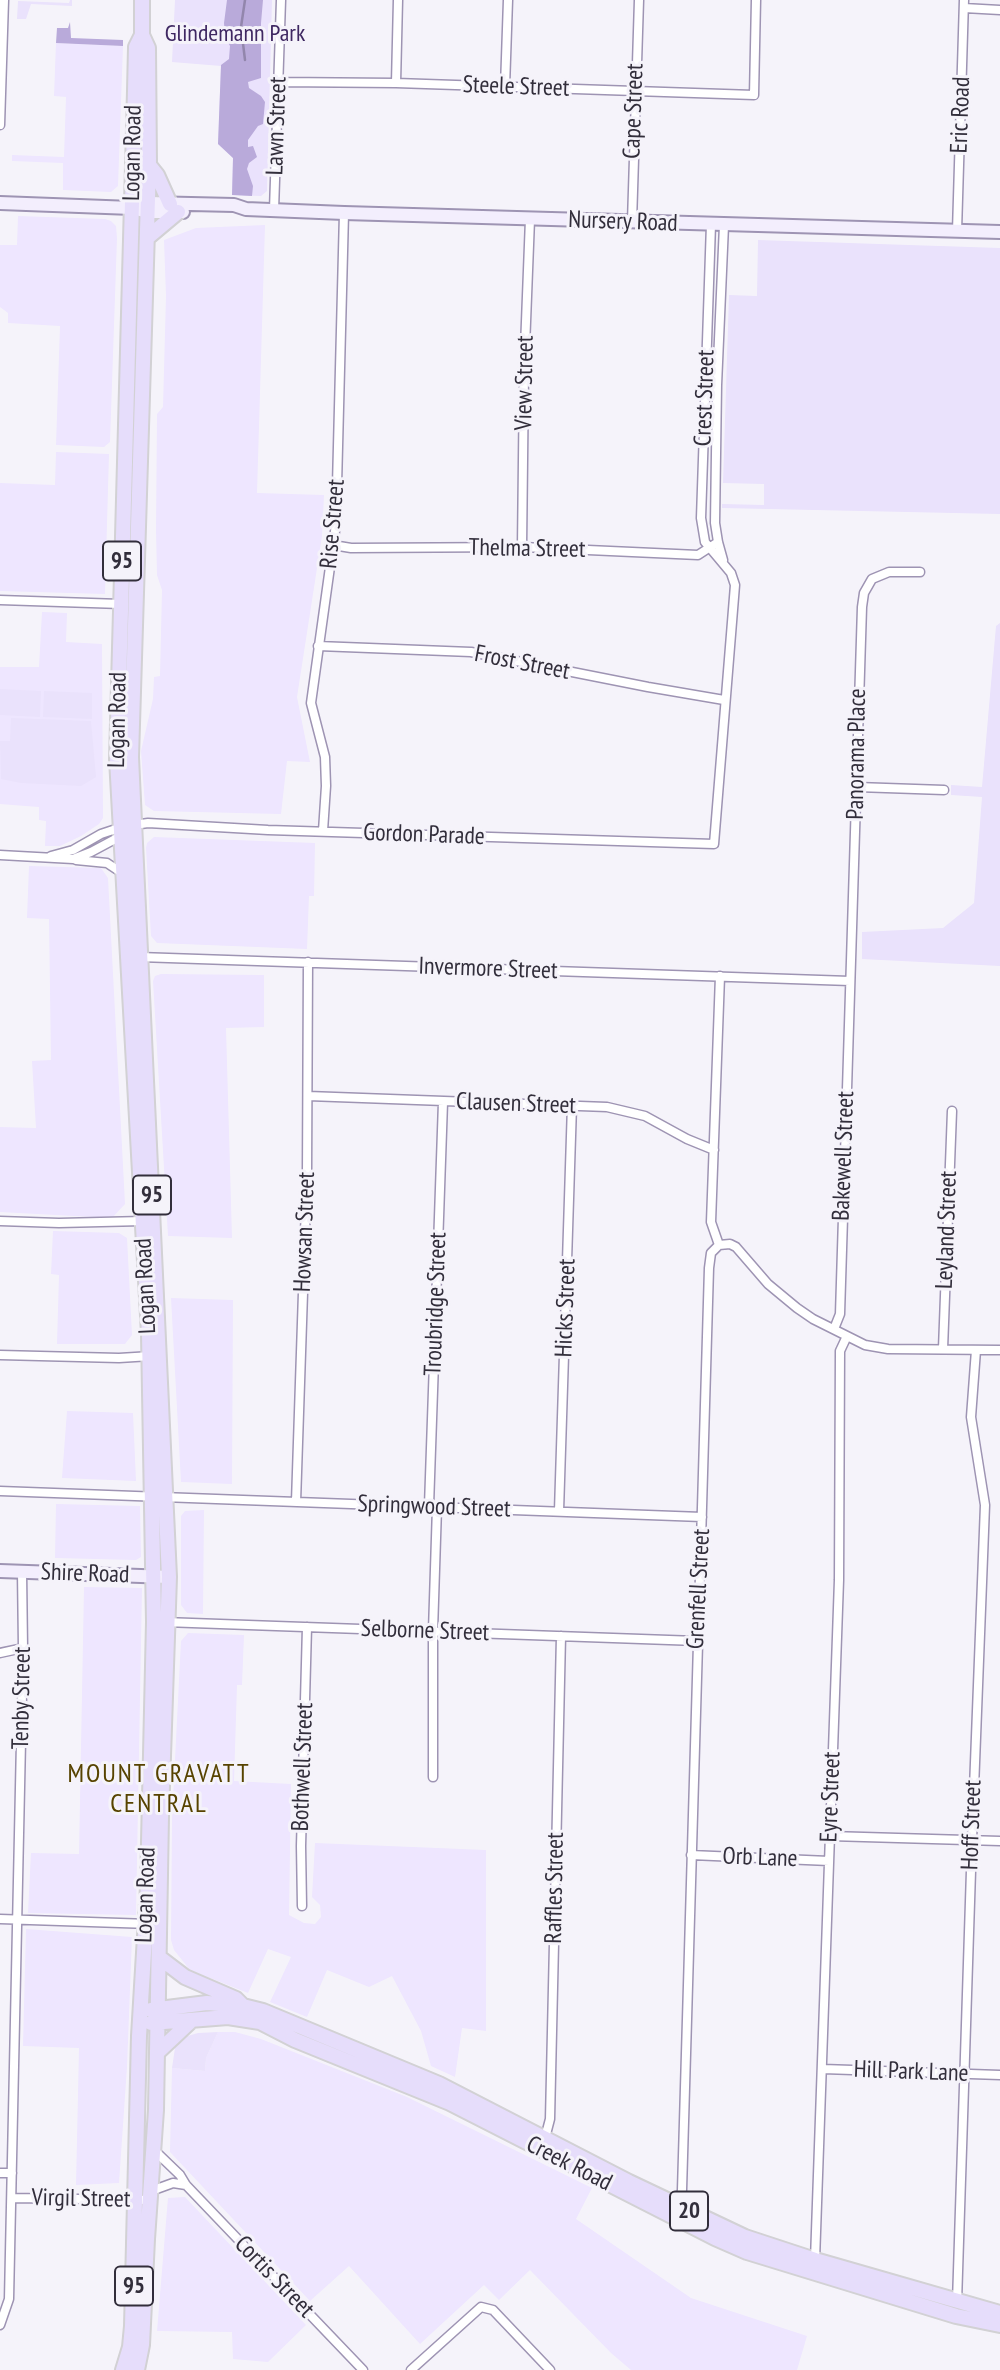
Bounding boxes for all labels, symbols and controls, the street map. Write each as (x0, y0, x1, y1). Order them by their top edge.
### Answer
park label: Glindemann Park (165, 20, 305, 48)
street label: Cape Street (618, 63, 650, 159)
street label: Steele Street (462, 71, 570, 103)
street label: Lawn Street (261, 76, 293, 176)
street label: Eric Road (945, 76, 977, 154)
street label: Logan Road (118, 105, 148, 201)
street label: Nursery Road (568, 206, 678, 238)
street label: View Street (510, 335, 540, 431)
street label: Crest Street (689, 349, 721, 447)
street label: Rise Street (315, 478, 351, 570)
street label: Thelma Street (468, 534, 586, 564)
road number: 95 (103, 541, 141, 580)
street label: Frost Street (472, 640, 572, 686)
street label: Logan Road (103, 672, 133, 768)
street label: Panorama Place (841, 688, 873, 820)
street label: Gordon Parade (363, 818, 485, 852)
street label: Invermore Street (418, 952, 558, 986)
street label: Clausen Street (456, 1088, 576, 1120)
street label: Bakewell Street (827, 1091, 861, 1221)
street label: Leyland Street (931, 1170, 963, 1290)
street label: Howsan Street (289, 1171, 321, 1293)
road number: 95 (133, 1176, 171, 1214)
street label: Troubridge Street (419, 1232, 453, 1376)
street label: Logan Road (129, 1237, 163, 1335)
street label: Hicks Street (550, 1258, 582, 1358)
street label: Springwood Street (357, 1490, 511, 1524)
street label: Grenfell Street (681, 1528, 717, 1650)
street label: Shire Road (40, 1558, 130, 1590)
street label: Selborne Street (360, 1614, 490, 1648)
street label: Tenby Street (7, 1646, 37, 1750)
street label: Bothwell Street (286, 1702, 320, 1832)
street label: Eyre Street (815, 1751, 847, 1843)
district label: MOUNT GRAVATT CENTRAL (69, 1759, 249, 1820)
street label: Hoff Street (956, 1779, 988, 1871)
street label: Raffles Street (540, 1832, 570, 1944)
street label: Orb Lane (722, 1842, 798, 1874)
street label: Logan Road (130, 1847, 162, 1943)
street label: Hill Park Lane (853, 2056, 969, 2088)
street label: Creek Road (521, 2130, 617, 2198)
street label: Virgil Street (31, 2184, 131, 2214)
road number: 20 (670, 2192, 708, 2230)
street label: Cortis Street (228, 2230, 320, 2324)
road number: 95 (115, 2266, 153, 2306)

